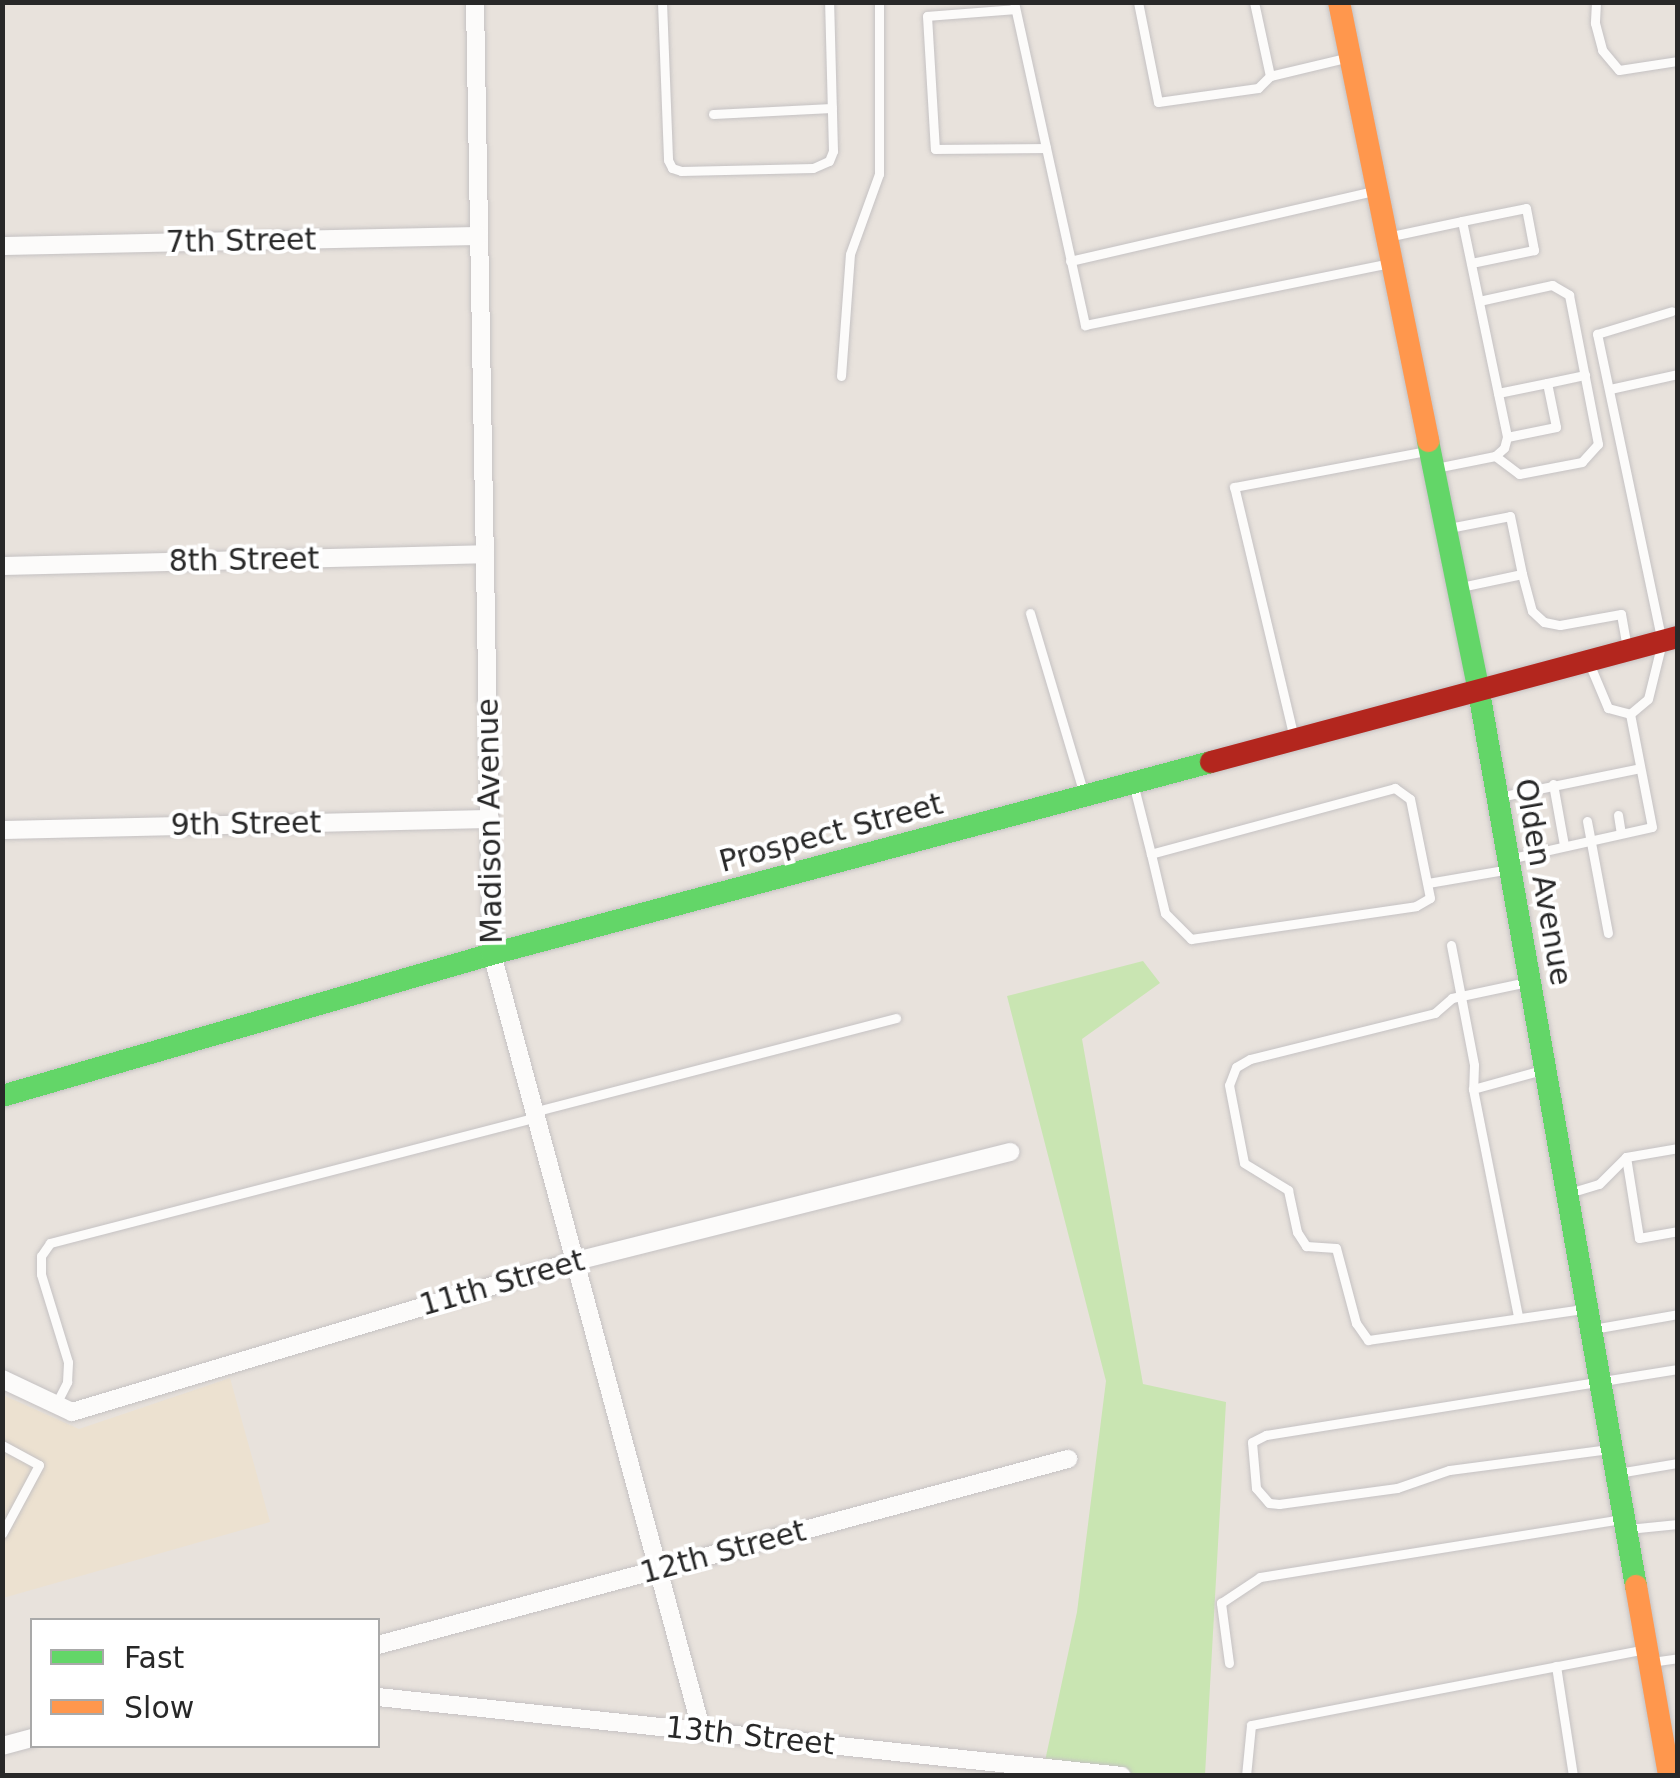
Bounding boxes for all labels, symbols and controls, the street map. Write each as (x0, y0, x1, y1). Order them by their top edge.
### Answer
street label: 7th Street (165, 222, 317, 260)
street label: 8th Street (168, 541, 320, 579)
street label: Madison Avenue (470, 698, 510, 944)
street label: Olden Avenue (1507, 776, 1579, 988)
street label: Prospect Street (715, 786, 947, 880)
street label: 9th Street (170, 805, 322, 843)
street label: 11th Street (416, 1242, 588, 1324)
street label: 12th Street (636, 1513, 810, 1591)
legend (30, 1618, 380, 1748)
text: Fast (124, 1640, 184, 1675)
text: Slow (124, 1690, 194, 1725)
street label: 13th Street (664, 1709, 836, 1763)

